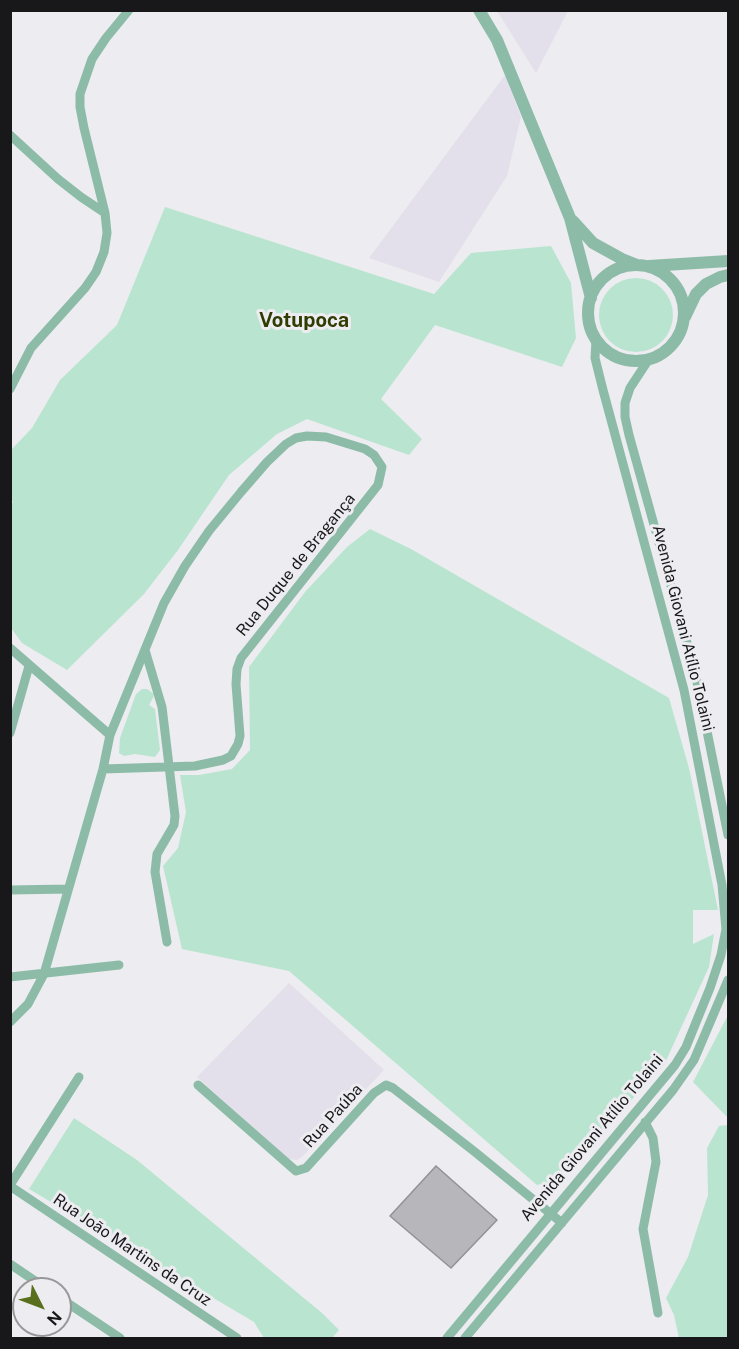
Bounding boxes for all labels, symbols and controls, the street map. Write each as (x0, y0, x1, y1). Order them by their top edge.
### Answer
district label: Votupoca (259, 309, 349, 333)
street label: Rua Duque de Bragança (232, 490, 360, 640)
street label: Avenida Giovani Atílio Tolaini (648, 523, 718, 733)
street label: Avenida Giovani Atílio Tolaini (517, 1051, 667, 1225)
street label: Rua Paúba (299, 1080, 367, 1152)
street label: Rua João Martins da Cruz (49, 1190, 215, 1310)
north arrow (12, 1277, 72, 1337)
text: N (43, 1307, 66, 1329)

